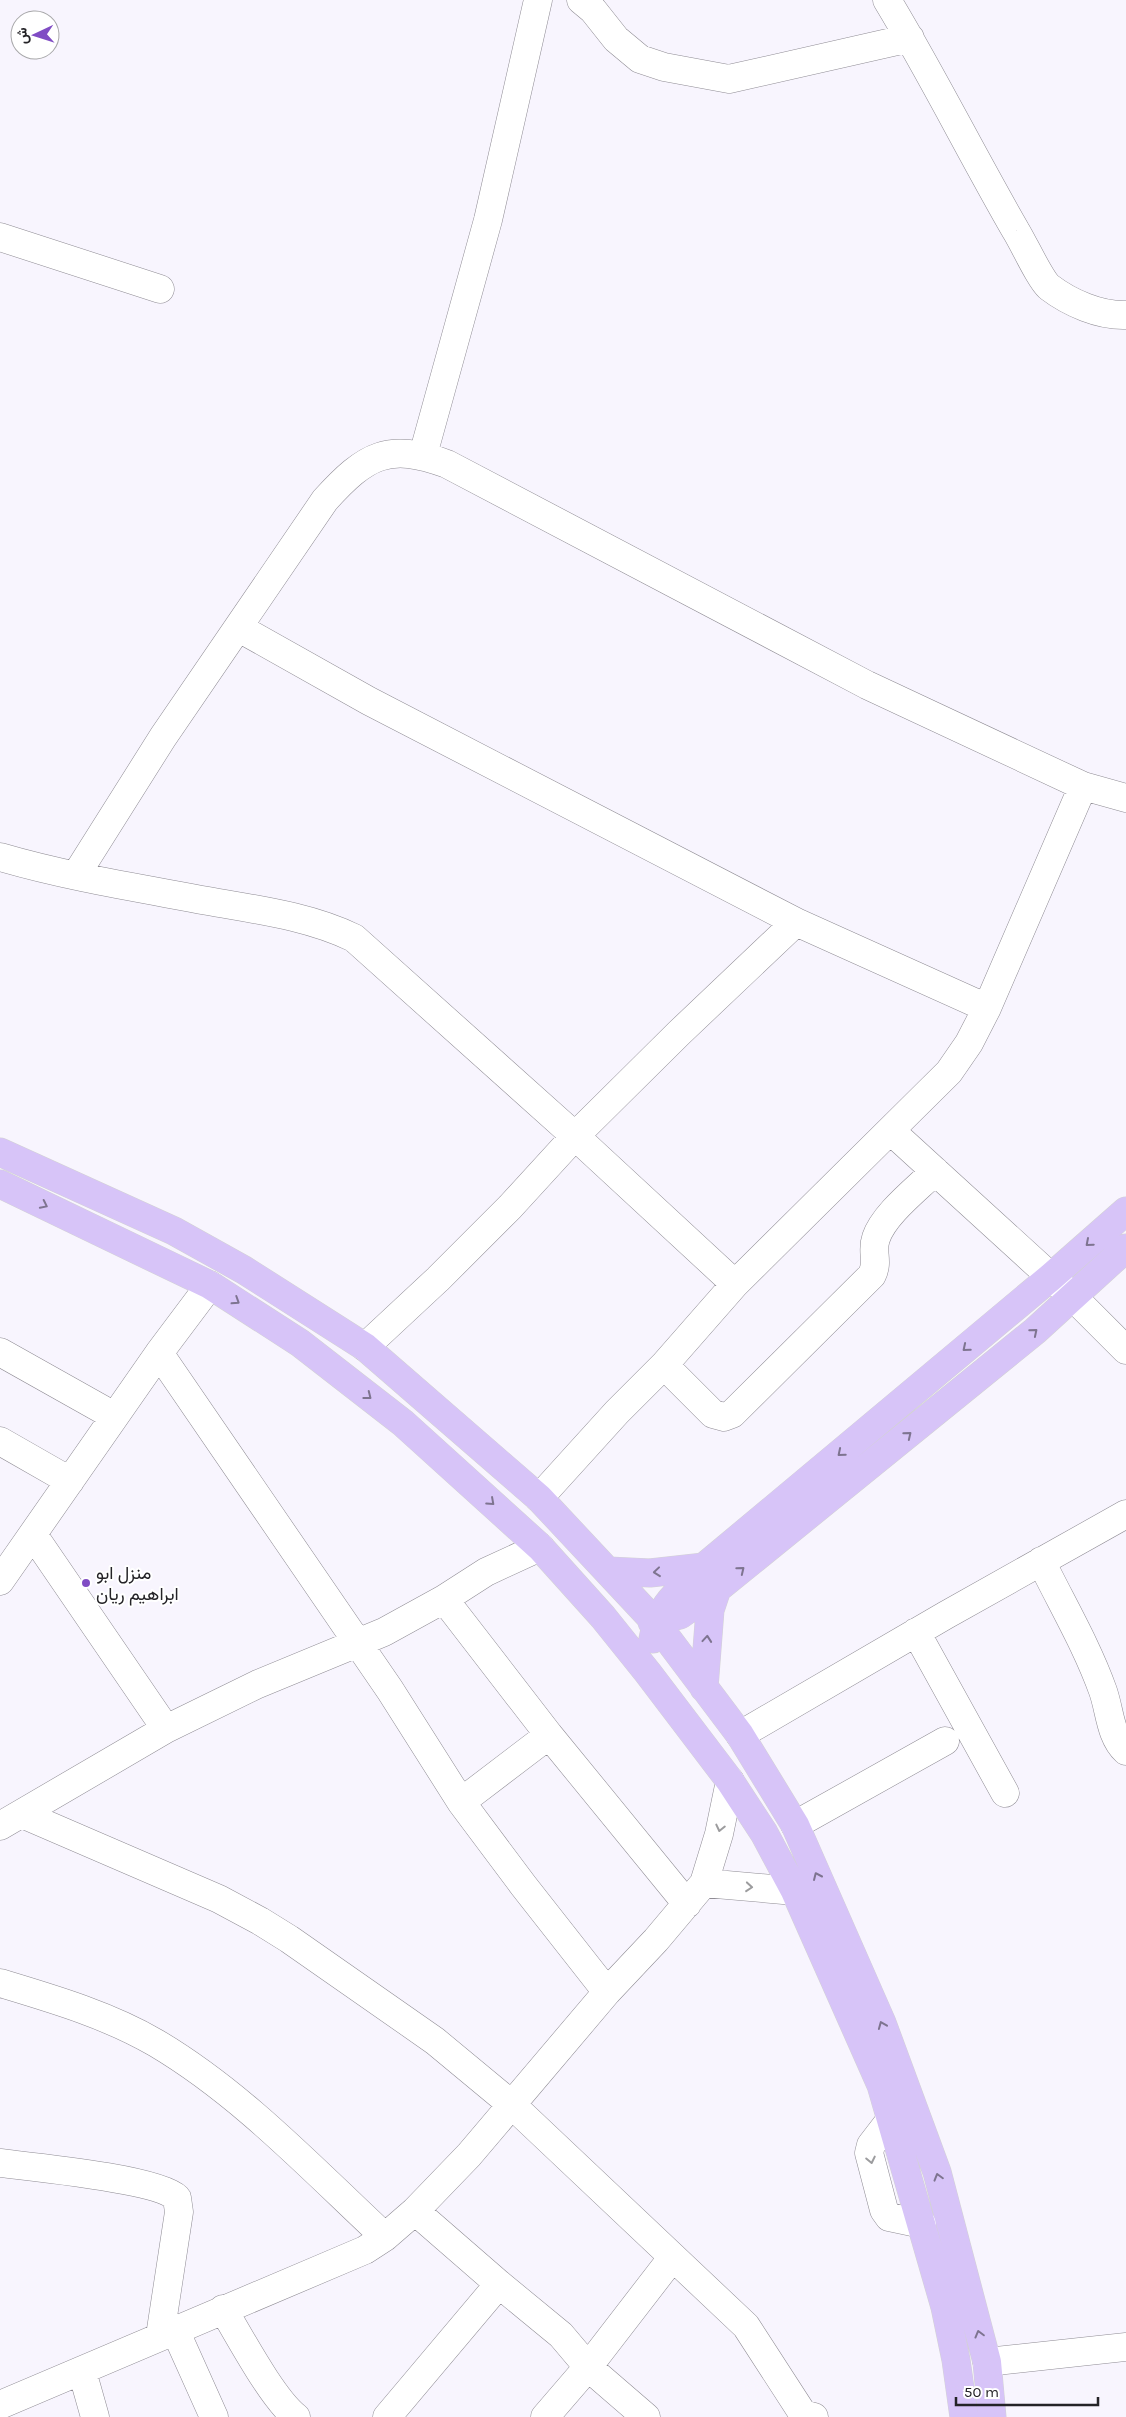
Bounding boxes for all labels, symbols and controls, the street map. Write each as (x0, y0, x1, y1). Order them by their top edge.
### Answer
north arrow (10, 10, 60, 60)
text: ش (13, 27, 32, 45)
one-way arrow (39, 1199, 48, 1209)
one-way arrow (1086, 1238, 1095, 1247)
one-way arrow (231, 1295, 240, 1305)
one-way arrow (1028, 1330, 1037, 1338)
one-way arrow (962, 1343, 971, 1352)
one-way arrow (362, 1391, 371, 1399)
one-way arrow (902, 1431, 911, 1440)
one-way arrow (838, 1447, 847, 1455)
one-way arrow (485, 1497, 494, 1506)
place label: منزل ابو ابراهيم ريان (96, 1562, 179, 1606)
one-way arrow (653, 1566, 661, 1577)
one-way arrow (735, 1566, 744, 1575)
marker: منزل ابو ابراهيم ريان (80, 1577, 92, 1589)
one-way arrow (701, 1635, 712, 1643)
one-way arrow (715, 1824, 726, 1833)
one-way arrow (813, 1872, 824, 1881)
one-way arrow (745, 1881, 753, 1892)
one-way arrow (878, 2021, 889, 2030)
one-way arrow (865, 2156, 876, 2165)
one-way arrow (934, 2174, 944, 2182)
one-way arrow (975, 2331, 985, 2339)
scale bar (956, 2374, 1098, 2406)
text: 50 m (964, 2383, 999, 2401)

